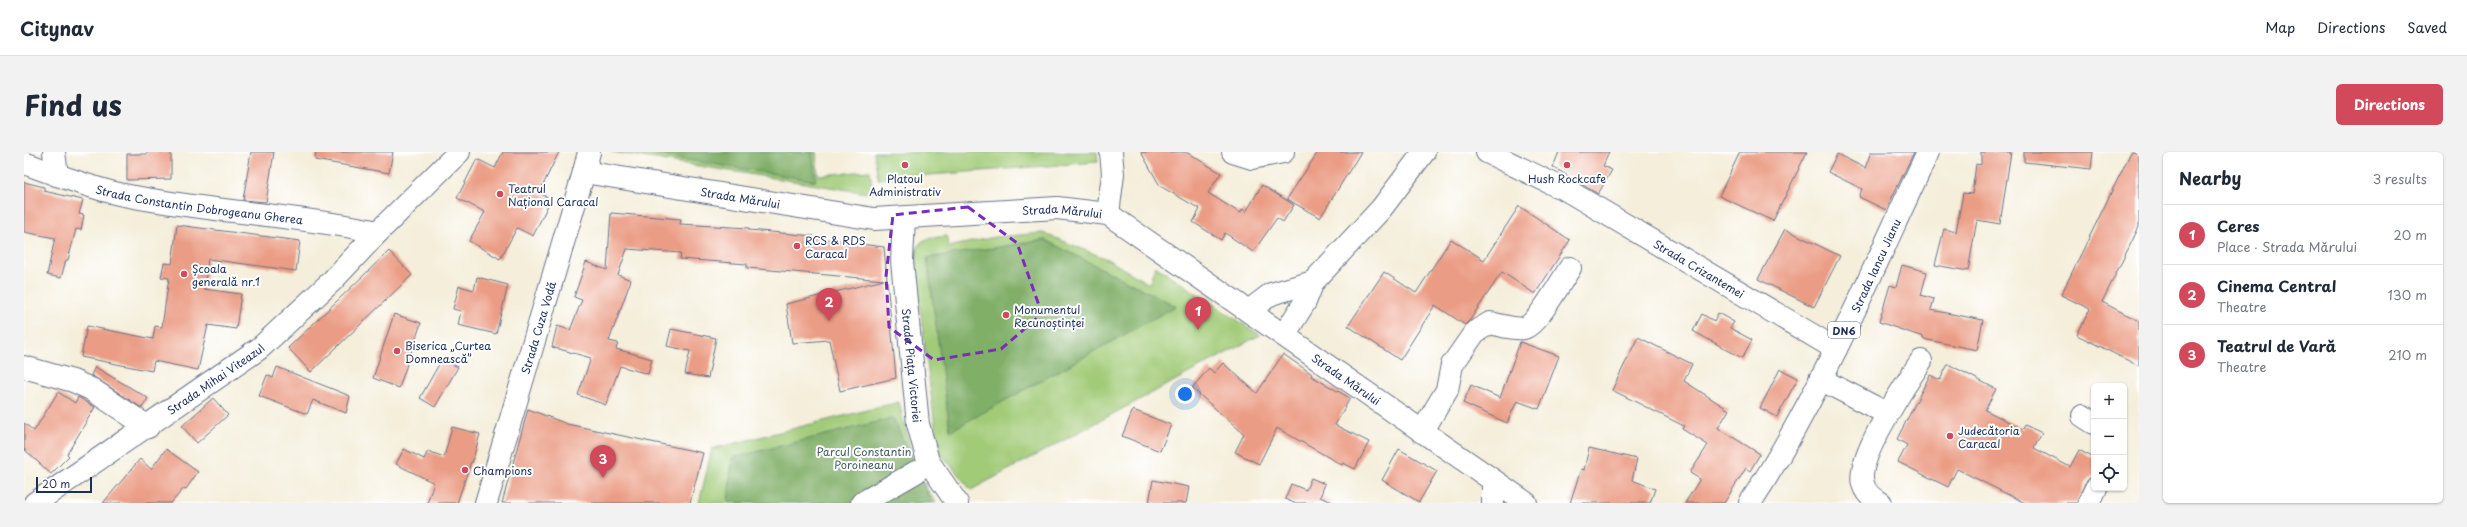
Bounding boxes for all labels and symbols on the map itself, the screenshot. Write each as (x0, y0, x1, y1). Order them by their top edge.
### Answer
marker: Platoul Administrativ (900, 160, 910, 170)
marker: Hush Rockcafe (1562, 160, 1572, 170)
place label: Platoul Administrativ (869, 170, 941, 200)
place label: Hush Rockcafe (1528, 170, 1606, 187)
street label: Strada Constantin Dobrogeanu Gherea (94, 180, 304, 228)
place label: Teatrul Național Caracal (508, 180, 598, 210)
street label: Strada Mărului (699, 183, 781, 212)
marker: Teatrul Național Caracal (495, 189, 505, 199)
street label: Strada Mărului (1022, 199, 1103, 222)
street label: Strada Iancu Jianu (1846, 215, 1905, 315)
place label: RCS & RDS Caracal (805, 232, 866, 262)
street label: Strada Crizantemei (1650, 235, 1748, 302)
marker: RCS & RDS Caracal (792, 241, 802, 251)
place label: Școala generală nr.1 (192, 260, 260, 290)
marker: Școala generală nr.1 (179, 269, 189, 279)
street label: Strada Cuza Vodă (516, 278, 560, 376)
pin: 2 (816, 288, 842, 321)
pin: 1 (1185, 297, 1211, 330)
place label: Monumentul Recunoștinței (1014, 301, 1084, 331)
street label: Strada Piața Victoriei (898, 308, 926, 423)
marker: Monumentul Recunoștinței (1001, 310, 1011, 320)
road number: DN6 (1828, 322, 1860, 338)
place label: Biserica „Curtea Domnească” (405, 337, 491, 367)
street label: Strada Mihai Viteazul (163, 340, 268, 418)
marker: Biserica „Curtea Domnească” (392, 346, 402, 356)
street label: Strada Mărului (1308, 349, 1384, 409)
your location (1175, 384, 1195, 404)
place label: Judecătoria Caracal (1958, 422, 2020, 452)
marker: Judecătoria Caracal (1945, 431, 1955, 441)
park label: Parcul Constantin Poroineanu (817, 443, 911, 473)
pin: 3 (590, 445, 616, 478)
place label: Champions (473, 462, 532, 479)
marker: Champions (460, 465, 470, 475)
scale bar (36, 475, 92, 494)

